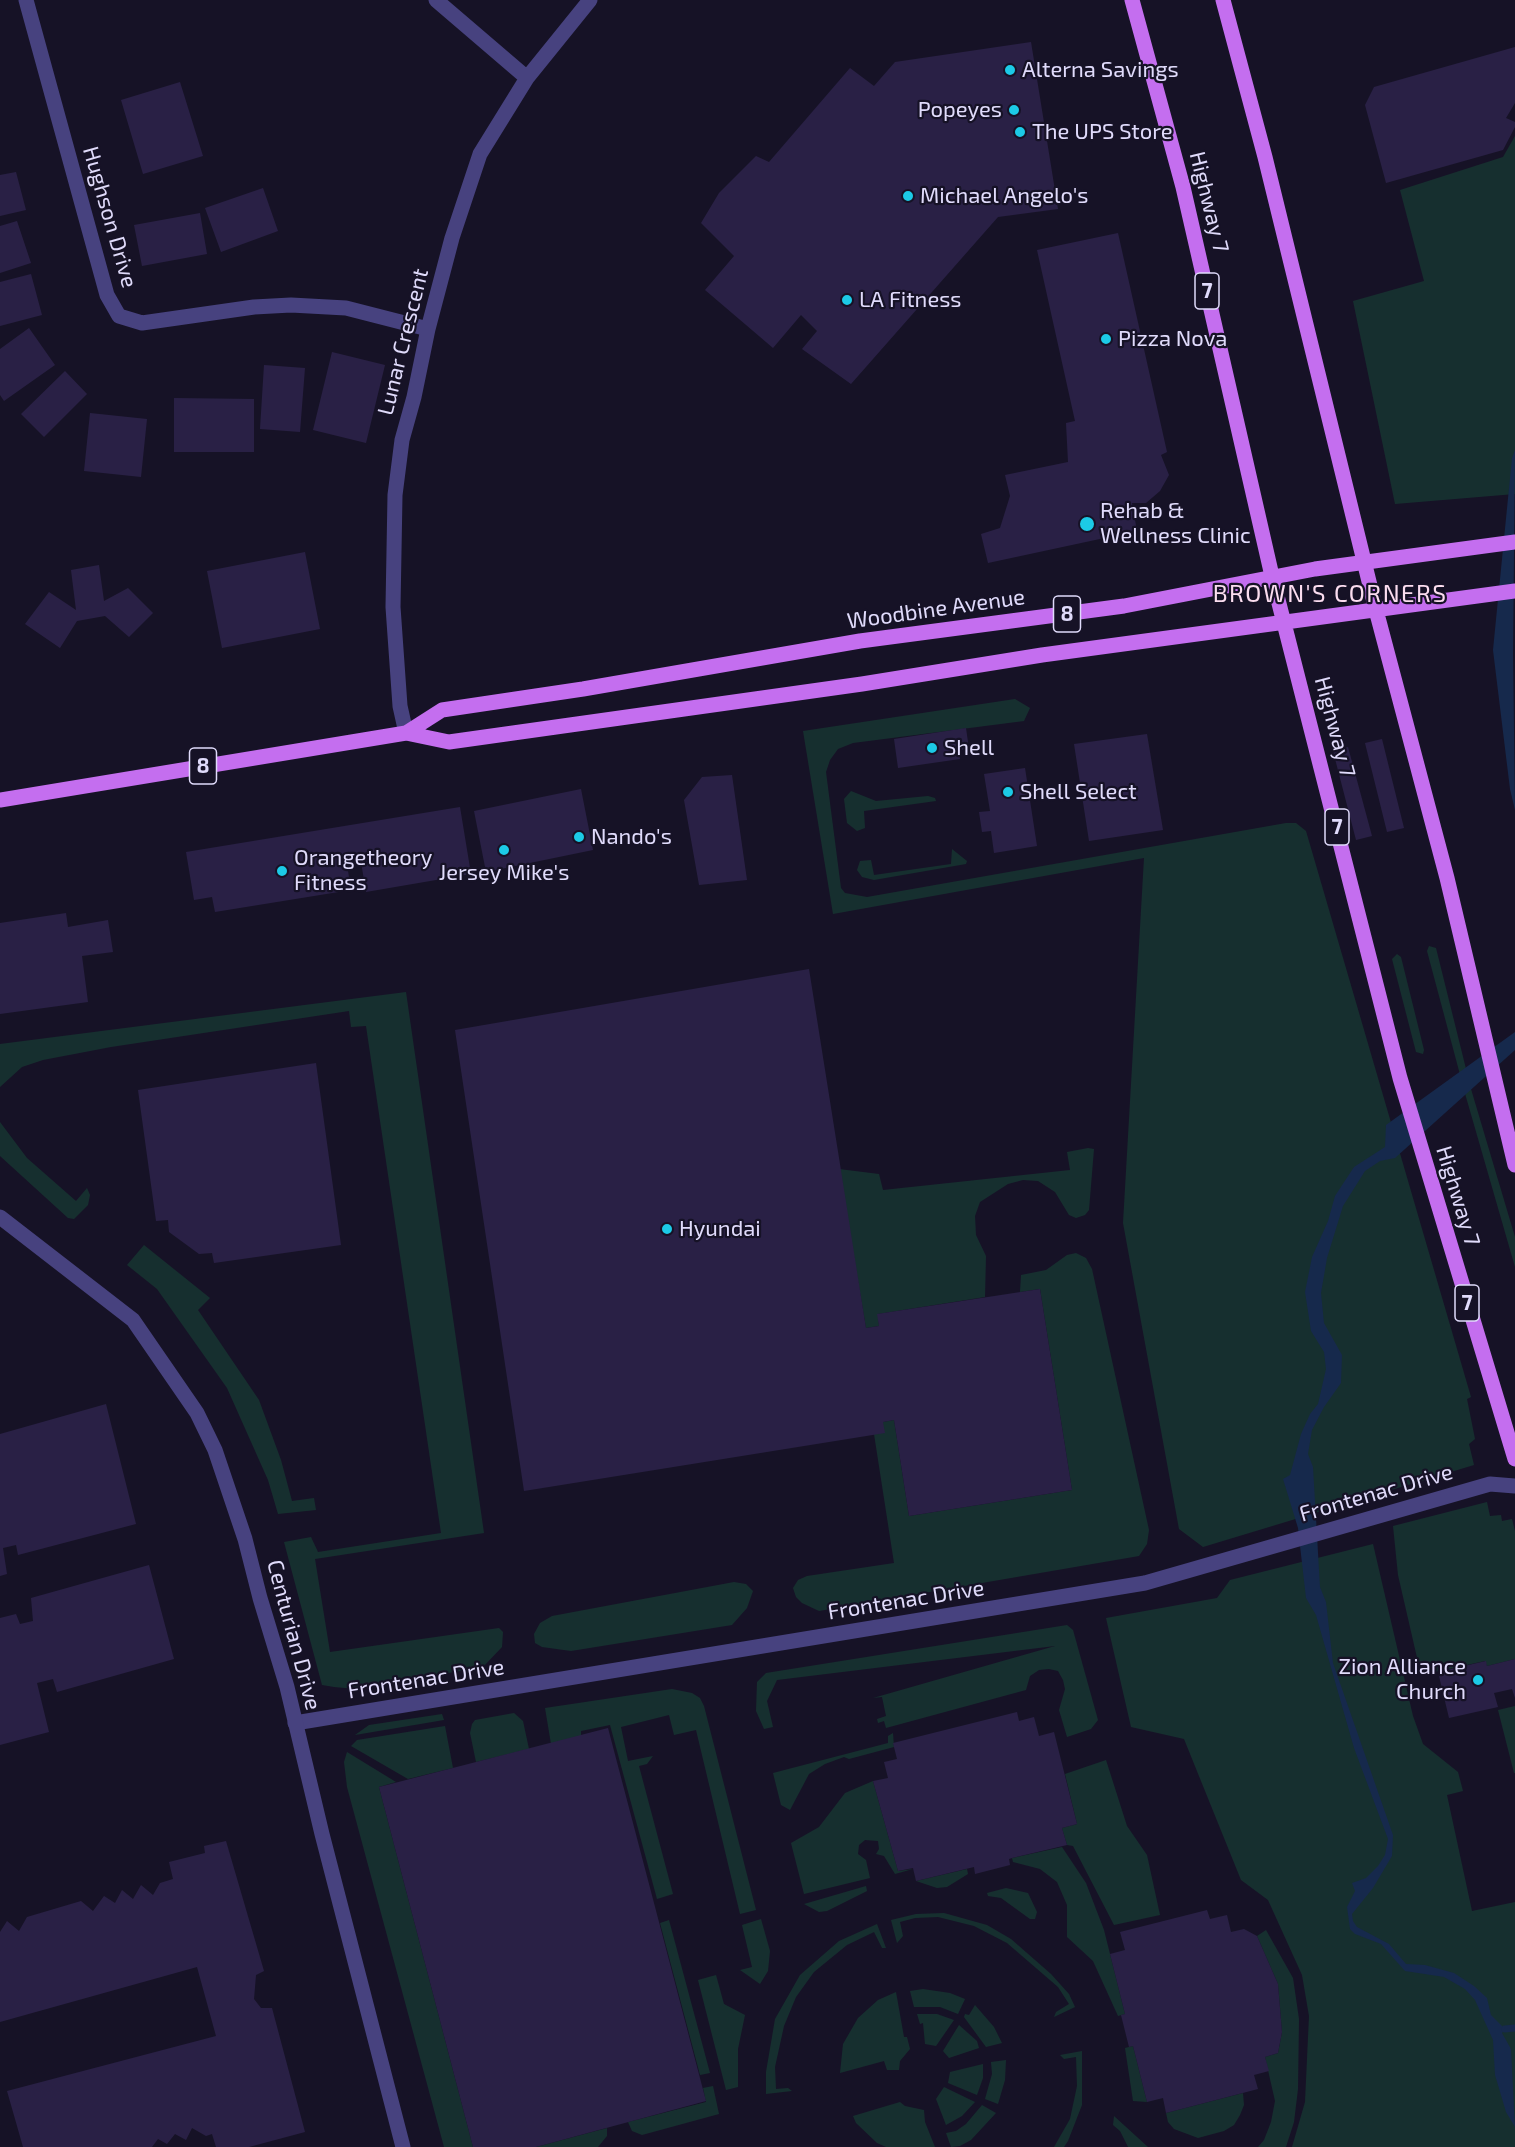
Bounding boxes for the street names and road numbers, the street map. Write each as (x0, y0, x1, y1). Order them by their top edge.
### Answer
street label: Hughson Drive (77, 143, 143, 291)
street label: Highway 7 (1184, 149, 1234, 255)
street label: Lunar Crescent (372, 266, 434, 418)
road number: 7 (1195, 273, 1219, 309)
street label: Woodbine Avenue (845, 583, 1027, 635)
road number: 8 (1054, 596, 1080, 632)
street label: Highway 7 (1309, 674, 1361, 780)
road number: 8 (190, 748, 216, 784)
road number: 7 (1325, 809, 1349, 845)
street label: Highway 7 (1430, 1143, 1486, 1249)
road number: 7 (1455, 1285, 1479, 1321)
street label: Frontenac Drive (1296, 1459, 1456, 1527)
street label: Centurian Drive (261, 1557, 327, 1713)
street label: Frontenac Drive (826, 1575, 986, 1625)
street label: Frontenac Drive (346, 1654, 506, 1704)

